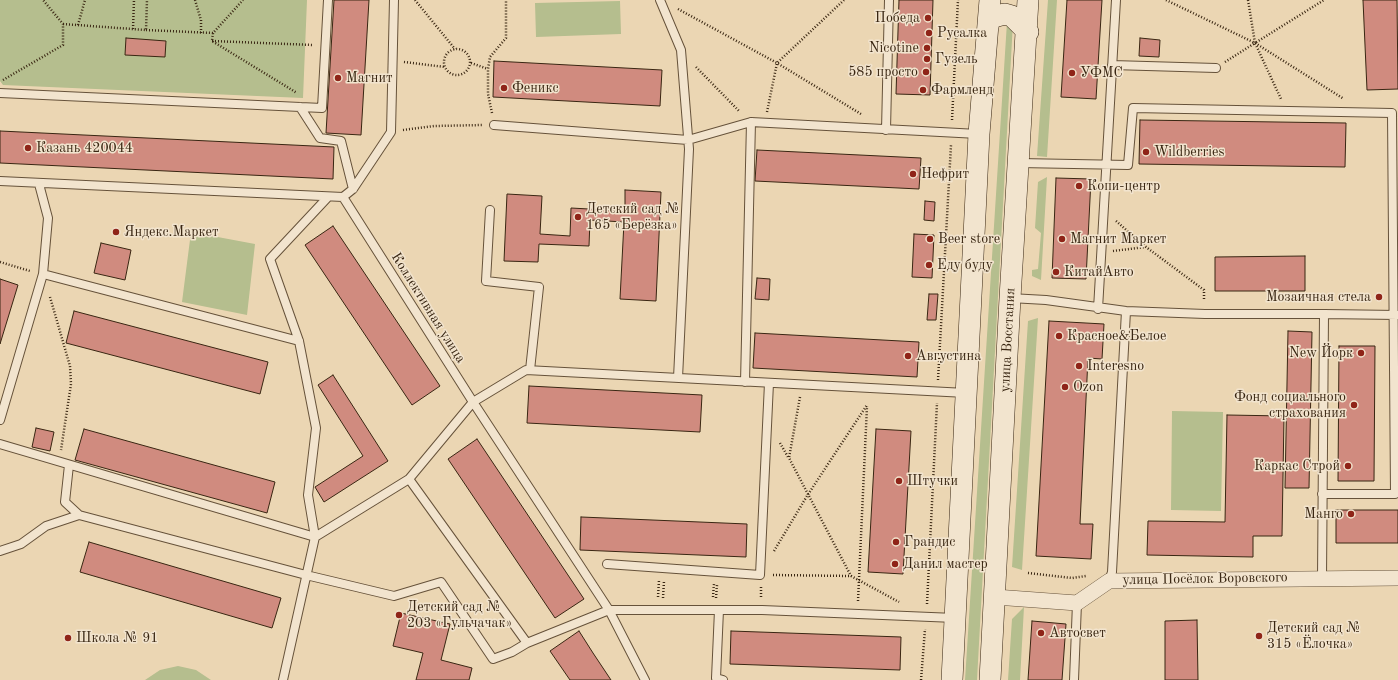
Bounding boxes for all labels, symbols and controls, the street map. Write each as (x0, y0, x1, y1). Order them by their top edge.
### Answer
place label: Победа (875, 10, 920, 26)
marker: Победа (923, 13, 933, 23)
place label: Русалка (937, 25, 987, 41)
marker: Русалка (924, 28, 934, 38)
place label: Nicotine (869, 40, 919, 56)
marker: Nicotine (922, 43, 932, 53)
place label: Гузель (935, 51, 978, 67)
marker: Гузель (922, 54, 932, 64)
place label: 585 просто (848, 64, 918, 80)
place label: УФМС (1080, 65, 1123, 81)
marker: 585 просто (921, 67, 931, 77)
marker: УФМС (1067, 68, 1077, 78)
place label: Магнит (346, 70, 393, 86)
marker: Магнит (333, 73, 343, 83)
place label: Феникс (512, 80, 559, 96)
place label: Фармленд (931, 82, 993, 98)
marker: Феникс (499, 83, 509, 93)
marker: Фармленд (918, 85, 928, 95)
place label: Казань 420044 (36, 140, 133, 156)
marker: Казань 420044 (23, 143, 33, 153)
place label: Wildberries (1154, 144, 1225, 160)
marker: Wildberries (1141, 147, 1151, 157)
place label: Нефрит (921, 166, 969, 182)
marker: Нефрит (908, 169, 918, 179)
place label: Копи-центр (1087, 178, 1160, 194)
marker: Копи-центр (1074, 181, 1084, 191)
place label: Детский сад № 165 «Берёзка» (586, 201, 680, 234)
marker: Детский сад № 165 «Берёзка» (573, 212, 583, 222)
place label: Яндекс.Маркет (124, 224, 218, 240)
marker: Яндекс.Маркет (111, 227, 121, 237)
place label: Beer store (938, 231, 1000, 247)
place label: Магнит Маркет (1070, 231, 1166, 247)
marker: Beer store (925, 234, 935, 244)
marker: Магнит Маркет (1057, 234, 1067, 244)
street label: Коллективная улица (387, 250, 469, 366)
place label: Еду буду (937, 257, 993, 273)
marker: Еду буду (924, 260, 934, 270)
place label: КитайАвто (1064, 264, 1134, 280)
marker: КитайАвто (1051, 267, 1061, 277)
street label: улица Восстания (997, 287, 1019, 393)
place label: Мозаичная стела (1266, 289, 1371, 305)
marker: Мозаичная стела (1374, 292, 1384, 302)
place label: Красное&Белое (1067, 328, 1166, 344)
marker: Красное&Белое (1054, 331, 1064, 341)
place label: New Йорк (1289, 345, 1353, 361)
place label: Августина (916, 348, 981, 364)
marker: New Йорк (1356, 348, 1366, 358)
marker: Августина (903, 351, 913, 361)
place label: Interesno (1087, 358, 1144, 374)
marker: Interesno (1074, 361, 1084, 371)
place label: Ozon (1073, 379, 1103, 395)
marker: Ozon (1060, 382, 1070, 392)
place label: Фонд социального страхования (1234, 389, 1346, 422)
marker: Фонд социального страхования (1349, 400, 1359, 410)
place label: Каркас Строй (1254, 458, 1340, 474)
marker: Каркас Строй (1343, 461, 1353, 471)
place label: Штучки (907, 473, 958, 489)
marker: Штучки (894, 476, 904, 486)
place label: Манго (1304, 506, 1343, 522)
marker: Манго (1346, 509, 1356, 519)
place label: Грандис (904, 534, 955, 550)
marker: Грандис (891, 537, 901, 547)
place label: Данил мастер (903, 556, 988, 572)
marker: Данил мастер (890, 559, 900, 569)
street label: улица Посёлок Воровского (1122, 569, 1288, 589)
place label: Детский сад № 203 «Гульчачак» (407, 599, 512, 632)
marker: Детский сад № 203 «Гульчачак» (394, 610, 404, 620)
place label: Детский сад № 315 «Ёлочка» (1267, 620, 1361, 652)
place label: Автосвет (1049, 625, 1106, 641)
marker: Автосвет (1036, 628, 1046, 638)
place label: Школа № 91 (76, 630, 158, 646)
marker: Детский сад № 315 «Ёлочка» (1254, 631, 1264, 641)
marker: Школа № 91 (63, 633, 73, 643)

